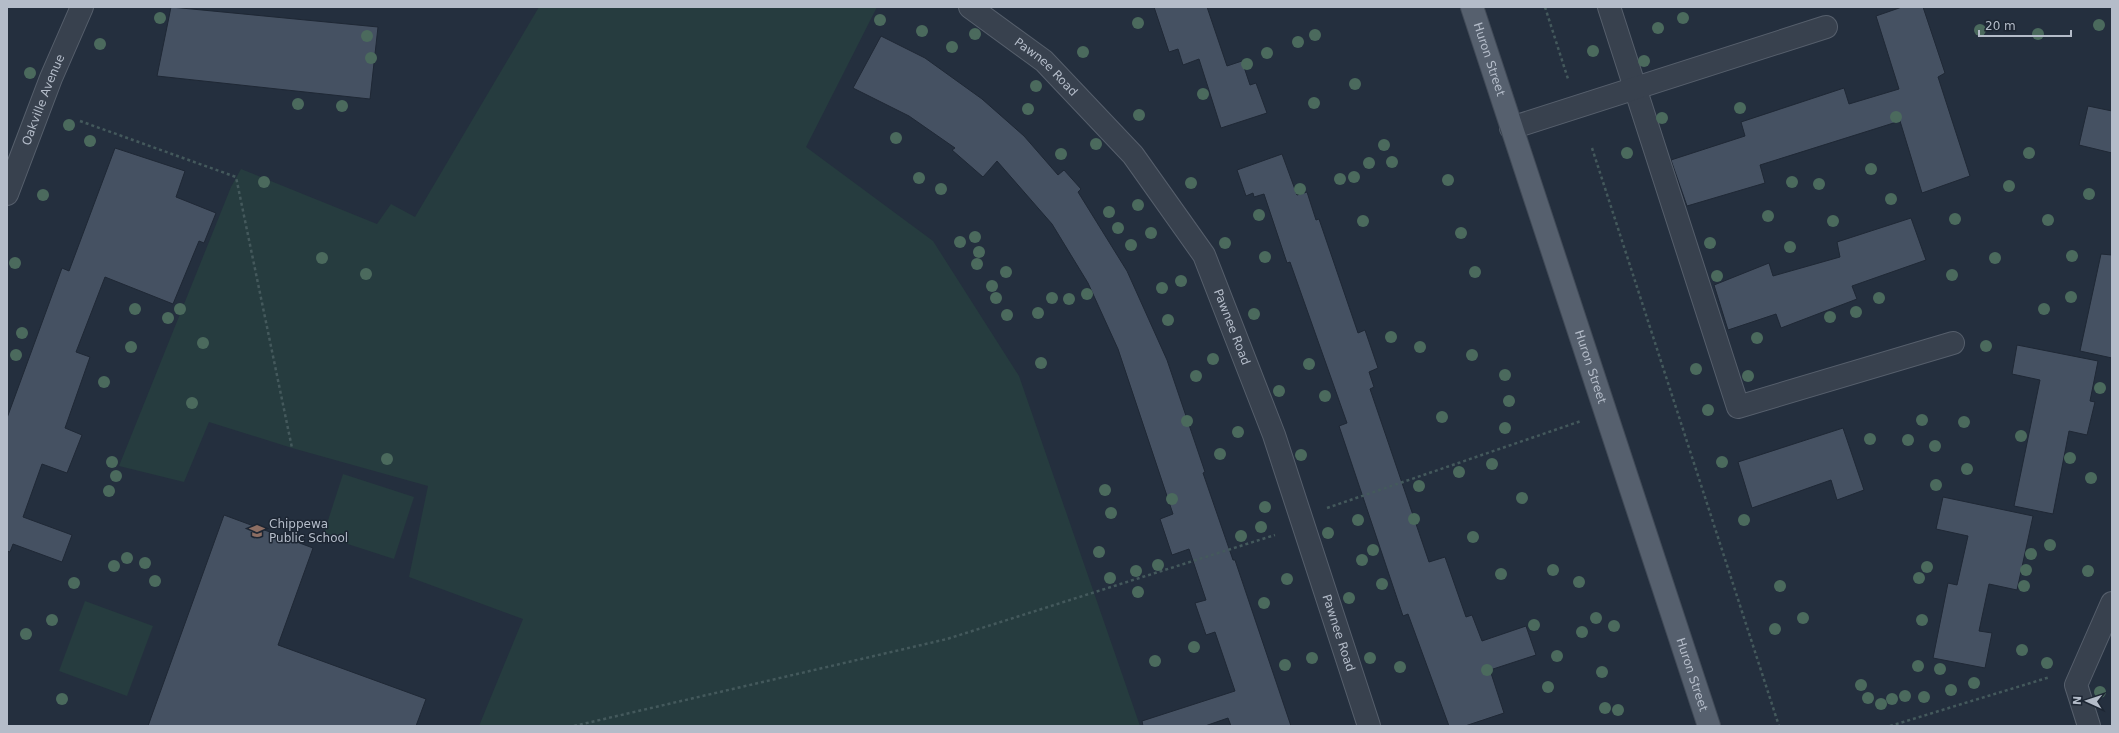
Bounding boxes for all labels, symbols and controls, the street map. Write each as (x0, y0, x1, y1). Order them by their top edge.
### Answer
scale bar (1979, 12, 2071, 38)
text: 20 m (1985, 19, 2016, 33)
street label: Huron Street (1471, 21, 1508, 98)
street label: Pawnee Road (1012, 35, 1080, 99)
street label: Oakville Avenue (19, 52, 68, 147)
street label: Pawnee Road (1211, 287, 1253, 367)
street label: Huron Street (1572, 328, 1609, 406)
place label: Chippewa Public School (269, 517, 348, 545)
school or university icon: Chippewa Public School (248, 522, 266, 540)
street label: Pawnee Road (1319, 593, 1358, 673)
street label: Huron Street (1673, 636, 1711, 714)
north arrow (2067, 681, 2107, 721)
text: N (2071, 696, 2084, 705)

